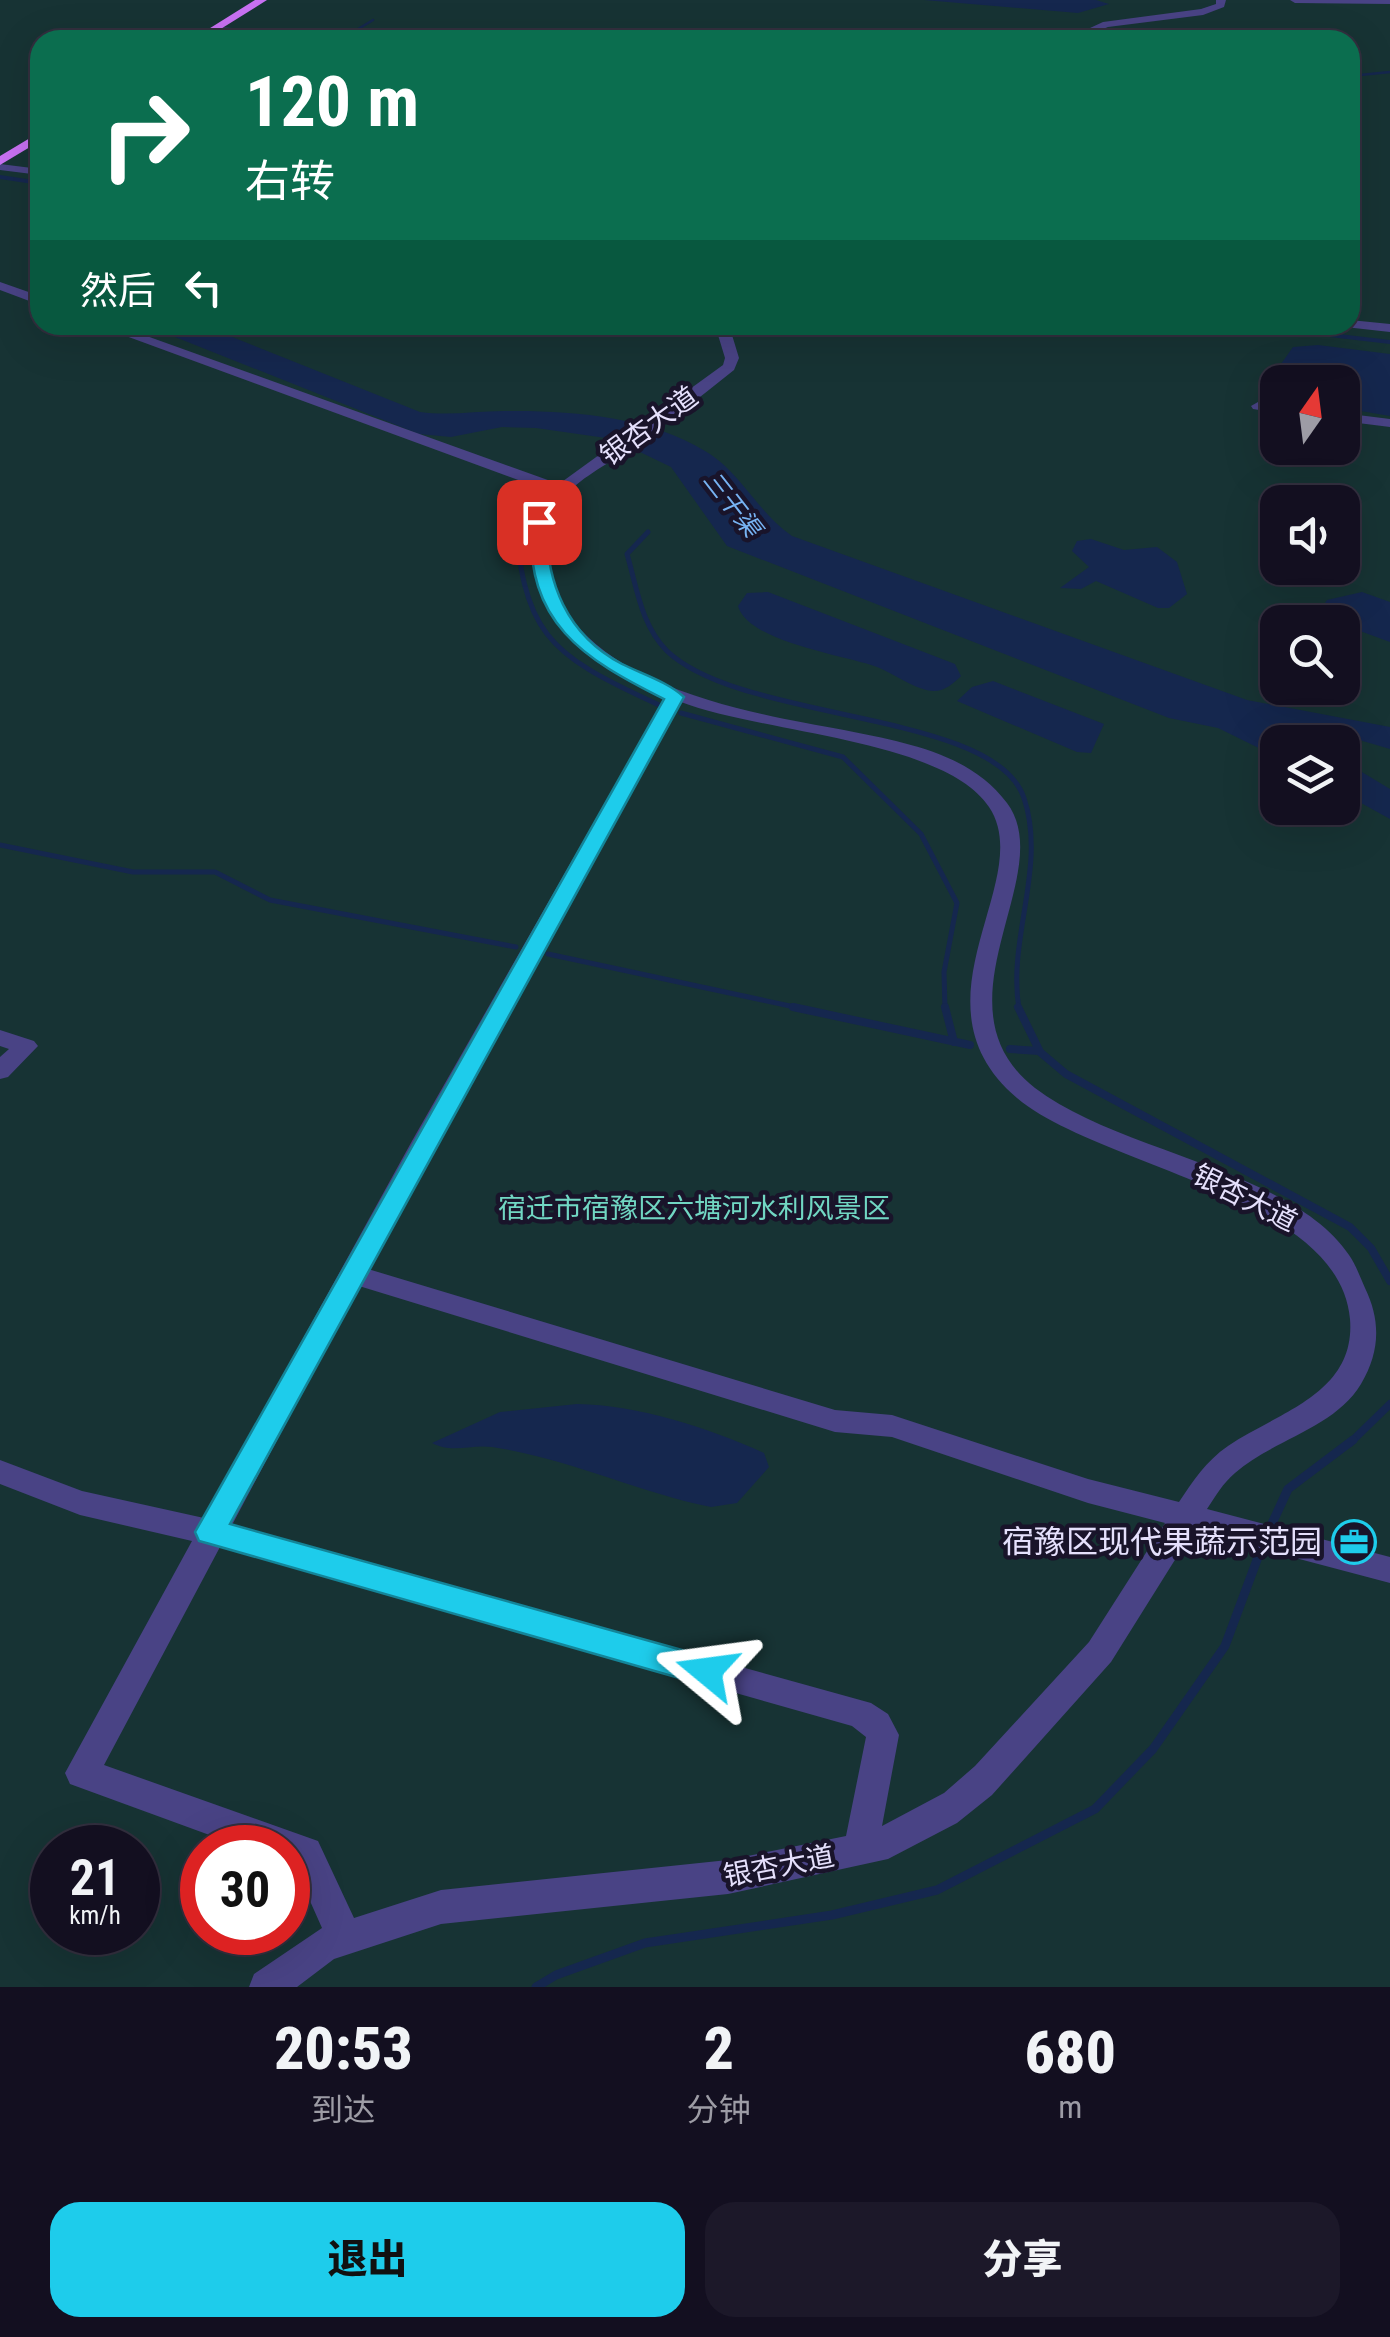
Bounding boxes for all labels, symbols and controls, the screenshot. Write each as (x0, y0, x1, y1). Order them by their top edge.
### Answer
text: 120 m (245, 61, 419, 143)
icon: right (80, 70, 210, 200)
text: 右转 (245, 155, 335, 208)
icon: left (176, 260, 231, 315)
text: 然后 (80, 269, 156, 313)
north arrow (1260, 365, 1360, 465)
map controls (1260, 365, 1360, 825)
street label: 银杏大道 (594, 380, 704, 472)
water label: 三干渠 (697, 466, 769, 546)
pin (497, 480, 582, 565)
button: sound (1260, 485, 1360, 585)
icon: arrive (512, 495, 567, 550)
button: search (1260, 605, 1360, 705)
button: layers (1260, 725, 1360, 825)
street label: 银杏大道 (1188, 1158, 1302, 1238)
park label: 宿迁市宿豫区六塘河水利风景区 (498, 1192, 890, 1225)
office icon: 宿豫区现代果蔬示范园 (1331, 1519, 1377, 1565)
place label: 宿豫区现代果蔬示范园 (1002, 1523, 1322, 1561)
position arrow (655, 1619, 759, 1723)
speed limit sign: 30 (180, 1825, 310, 1955)
street label: 银杏大道 (721, 1839, 837, 1893)
text: 21 (70, 1849, 120, 1907)
text: km/h (69, 1901, 121, 1930)
text: 20:53 (274, 2013, 413, 2084)
text: 2 (703, 2013, 734, 2084)
text: 680 (1025, 2017, 1116, 2088)
text: m (1058, 2088, 1082, 2126)
text: 到达 (311, 2091, 375, 2129)
text: 分钟 (687, 2091, 751, 2129)
button: 退出 (50, 2202, 685, 2317)
button: 分享 (705, 2202, 1340, 2317)

